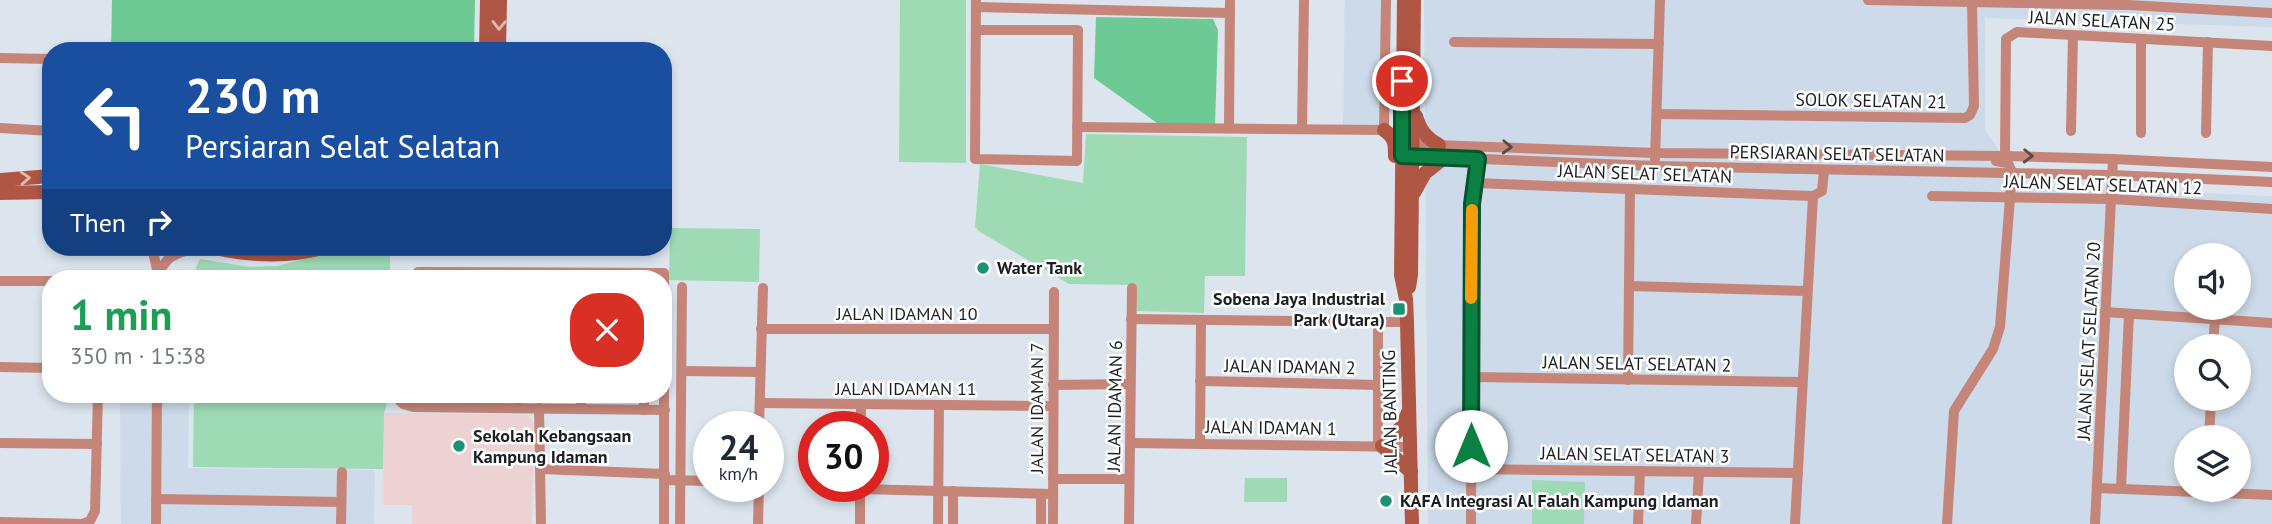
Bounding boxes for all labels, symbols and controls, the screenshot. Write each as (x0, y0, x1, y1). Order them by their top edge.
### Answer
street label: JALAN SELATAN 25 (2027, 5, 2176, 36)
one-way arrow (492, 20, 507, 31)
pin (1372, 51, 1432, 111)
icon: arrive (1383, 62, 1421, 100)
text: 230 m (185, 63, 320, 127)
icon: left (70, 70, 161, 161)
street label: SOLOK SELATAN 21 (1795, 88, 1947, 113)
text: Persiaran Selat Selatan (185, 125, 500, 167)
one-way arrow (1502, 140, 1513, 155)
street label: PERSIARAN SELAT SELATAN (1729, 140, 1945, 167)
one-way arrow (2023, 149, 2034, 164)
street label: JALAN SELAT SELATAN (1557, 159, 1732, 188)
street label: JALAN SELAT SELATAN 12 (2002, 170, 2203, 199)
one-way arrow (20, 171, 31, 186)
icon: right (140, 203, 178, 241)
text: Then (70, 206, 126, 239)
street label: JALAN SELAT SELATAN 20 (2072, 241, 2105, 442)
map controls (2174, 243, 2251, 502)
button: sound (2174, 243, 2251, 320)
place label: Water Tank (997, 256, 1082, 279)
marker: Water Tank (975, 260, 991, 276)
text: 1 min (70, 287, 172, 342)
place label: Sobena Jaya Industrial Park (Utara) (1213, 287, 1386, 331)
button: close (570, 293, 644, 367)
marker: Sobena Jaya Industrial Park (Utara) (1391, 301, 1407, 317)
street label: JALAN IDAMAN 10 (835, 302, 978, 325)
button: search (2174, 334, 2251, 411)
street label: JALAN IDAMAN 6 (1102, 340, 1127, 473)
text: 350 m · 15:38 (70, 341, 206, 370)
street label: JALAN IDAMAN 7 (1025, 342, 1048, 475)
street label: JALAN BANTING (1377, 350, 1402, 475)
street label: JALAN SELAT SELATAN 2 (1542, 350, 1732, 377)
street label: JALAN IDAMAN 2 (1223, 354, 1356, 379)
street label: JALAN IDAMAN 11 (834, 377, 977, 400)
position arrow (1434, 409, 1508, 483)
speed limit sign: 30 (798, 411, 889, 502)
street label: JALAN IDAMAN 1 (1204, 415, 1337, 440)
place label: Sekolah Kebangsaan Kampung Idaman (473, 424, 631, 468)
text: 24 (719, 424, 758, 470)
button: layers (2174, 425, 2251, 502)
marker: Sekolah Kebangsaan Kampung Idaman (451, 438, 467, 454)
street label: JALAN SELAT SELATAN 3 (1540, 441, 1730, 468)
text: km/h (719, 462, 758, 485)
place label: KAFA Integrasi Al Falah Kampung Idaman (1400, 489, 1719, 512)
marker: KAFA Integrasi Al Falah Kampung Idaman (1378, 493, 1394, 509)

